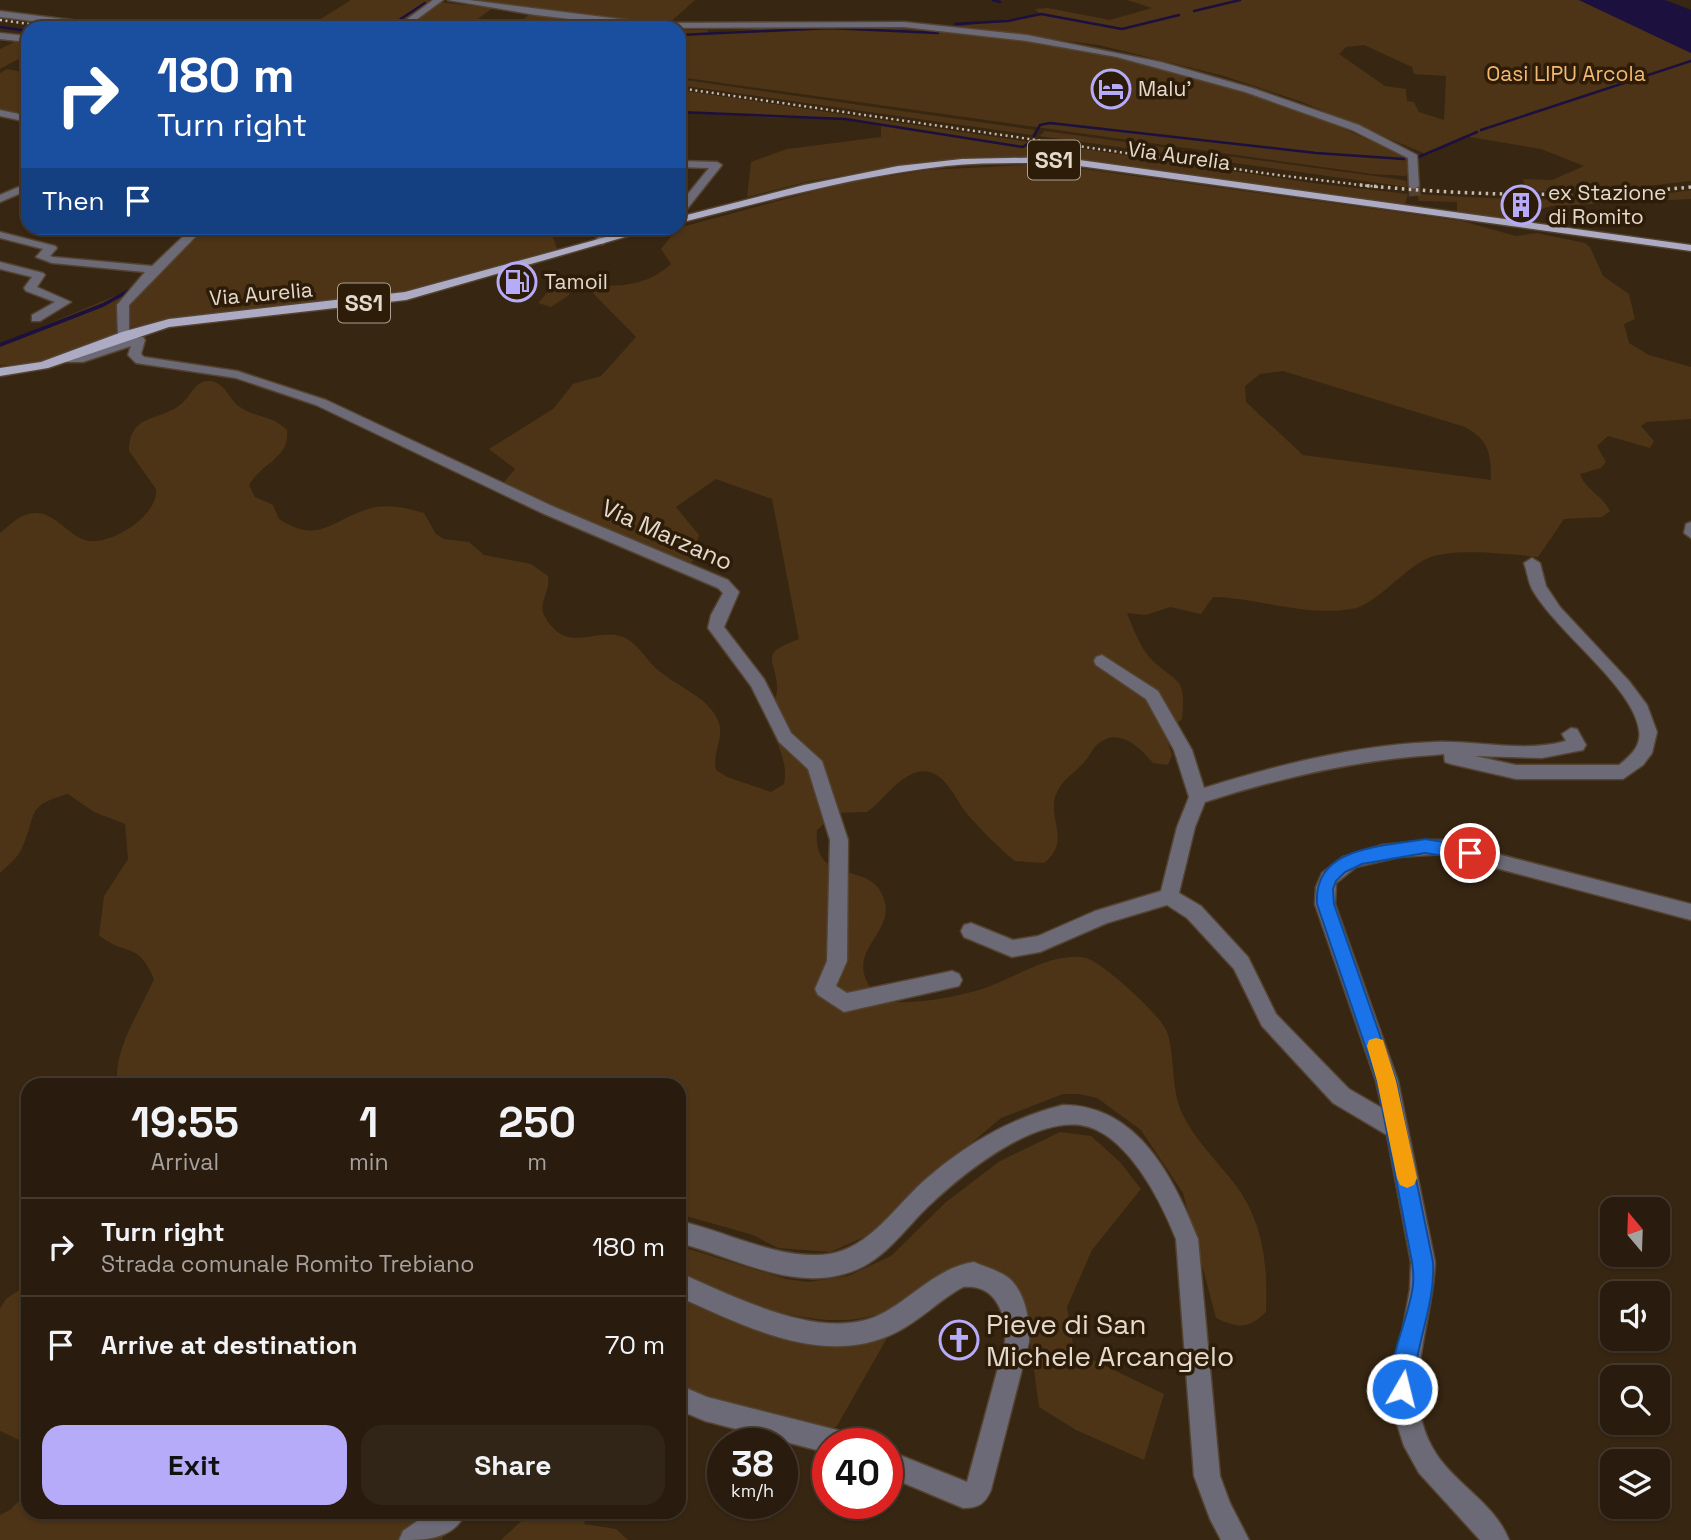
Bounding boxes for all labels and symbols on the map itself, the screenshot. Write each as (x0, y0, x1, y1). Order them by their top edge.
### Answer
park label: Oasi LIPU Arcola (1486, 60, 1646, 87)
hotel icon: Malu' (1090, 68, 1132, 110)
place label: Malu' (1138, 75, 1192, 102)
street label: Via Aurelia (1126, 135, 1232, 176)
road number: SS1 (1028, 140, 1080, 180)
place label: ex Stazione di Romito (1548, 179, 1667, 230)
building icon: ex Stazione di Romito (1500, 184, 1542, 226)
fuel station icon: Tamoil (496, 261, 538, 303)
place label: Tamoil (544, 268, 608, 295)
street label: Via Aurelia (208, 276, 314, 311)
road number: SS1 (338, 284, 390, 322)
street label: Via Marzano (597, 492, 737, 577)
pin (1440, 823, 1500, 883)
north arrow (1600, 1197, 1670, 1267)
place label: Pieve di San Michele Arcangelo (986, 1306, 1234, 1374)
church icon: Pieve di San Michele Arcangelo (938, 1319, 980, 1361)
position arrow (1365, 1352, 1439, 1426)
speed limit sign: 40 (812, 1428, 903, 1519)

